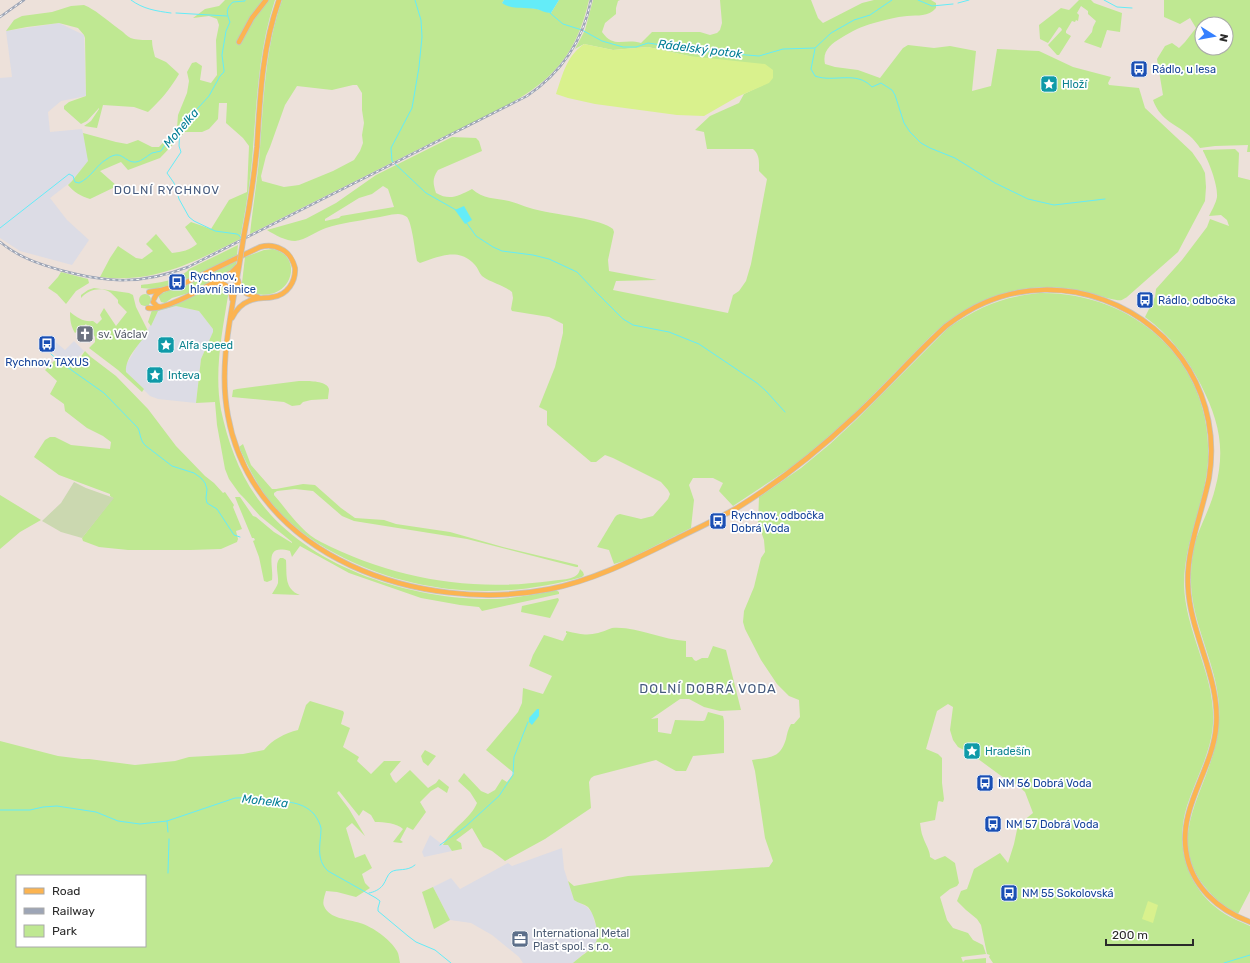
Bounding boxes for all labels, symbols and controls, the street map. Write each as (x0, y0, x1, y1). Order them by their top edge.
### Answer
north arrow (1194, 16, 1234, 56)
text: N (1216, 33, 1230, 43)
water label: Rádelský potok (657, 37, 744, 61)
bus stop icon: Rádlo, u lesa (1129, 59, 1149, 79)
place label: Rádlo, u lesa (1152, 63, 1216, 76)
place icon: Hloží (1039, 74, 1059, 94)
place label: Hloží (1062, 78, 1088, 91)
water label: Mohelka (160, 106, 202, 150)
district label: DOLNÍ RYCHNOV (114, 183, 220, 197)
place label: Rychnov, hlavní silnice (190, 270, 256, 296)
bus stop icon: Rychnov, hlavní silnice (167, 272, 187, 292)
bus stop icon: Rádlo, odbočka (1135, 290, 1155, 310)
place label: Rádlo, odbočka (1158, 294, 1236, 307)
church icon: sv. Václav (75, 324, 95, 344)
place label: sv. Václav (98, 328, 148, 341)
bus stop icon: Rychnov, TAXUS (37, 334, 57, 354)
place icon: Alfa speed (156, 335, 176, 355)
place label: Alfa speed (179, 339, 233, 352)
place label: Rychnov, TAXUS (5, 356, 89, 369)
place icon: Inteva (145, 365, 165, 385)
place label: Inteva (168, 369, 200, 382)
place label: Rychnov, odbočka Dobrá Voda (731, 509, 824, 535)
bus stop icon: Rychnov, odbočka Dobrá Voda (708, 511, 728, 531)
district label: DOLNÍ DOBRÁ VODA (639, 681, 777, 696)
place icon: Hradešín (962, 741, 982, 761)
place label: Hradešín (985, 745, 1031, 758)
bus stop icon: NM 56 Dobrá Voda (975, 773, 995, 793)
place label: NM 56 Dobrá Voda (998, 777, 1092, 790)
water label: Mohelka (241, 792, 289, 810)
bus stop icon: NM 57 Dobrá Voda (983, 814, 1003, 834)
place label: NM 57 Dobrá Voda (1006, 818, 1099, 831)
legend (16, 875, 146, 947)
bus stop icon: NM 55 Sokolovská (999, 883, 1019, 903)
text: Road (52, 884, 80, 898)
place label: NM 55 Sokolovská (1022, 887, 1114, 900)
text: Railway (52, 904, 95, 918)
scale bar (1106, 921, 1193, 947)
text: Park (52, 924, 78, 938)
place label: International Metal Plast spol. s r.o. (533, 927, 629, 953)
text: 200 m (1112, 928, 1148, 942)
office icon: International Metal Plast spol. s r.o. (510, 929, 530, 949)

